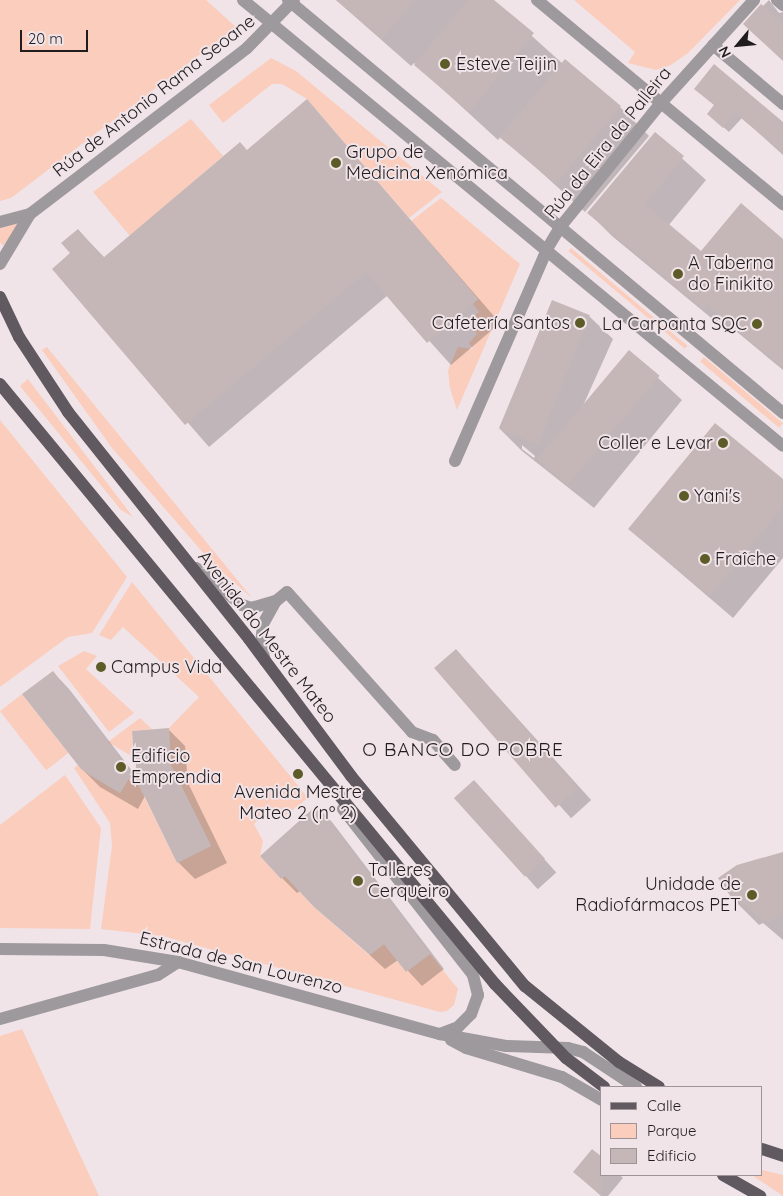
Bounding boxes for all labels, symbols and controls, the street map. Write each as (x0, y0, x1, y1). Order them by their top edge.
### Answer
street label: Rúa de Antonio Rama Seoane (49, 10, 259, 182)
scale bar (22, 20, 90, 52)
north arrow (713, 20, 763, 70)
text: 20 m (28, 29, 63, 48)
text: N (714, 43, 735, 61)
place label: Esteve Teijin (456, 53, 557, 75)
marker: Esteve Teijin (438, 57, 452, 71)
street label: Rúa da Eira da Palleira (540, 63, 676, 223)
place label: Grupo de Medicina Xenómica (346, 142, 508, 184)
marker: Grupo de Medicina Xenómica (330, 157, 342, 169)
place label: A Taberna do Finikito (688, 253, 774, 296)
marker: A Taberna do Finikito (672, 268, 684, 280)
place label: Cafetería Santos (432, 312, 570, 334)
place label: La Carpanta SQC (602, 313, 747, 335)
marker: Cafetería Santos (574, 317, 586, 329)
marker: La Carpanta SQC (751, 318, 763, 330)
place label: Coller e Levar (598, 432, 713, 454)
marker: Coller e Levar (717, 437, 729, 449)
place label: Yani's (694, 485, 741, 507)
marker: Yani's (678, 490, 690, 502)
street label: Avenida do Mestre Mateo (193, 547, 341, 727)
place label: Fraîche (715, 548, 776, 570)
marker: Fraîche (699, 553, 711, 565)
place label: Campus Vida (111, 656, 222, 678)
marker: Campus Vida (95, 661, 107, 673)
district label: O BANCO DO POBRE (360, 739, 566, 761)
place label: Edificio Emprendia (131, 746, 221, 789)
marker: Edificio Emprendia (115, 761, 127, 773)
marker: Avenida Mestre Mateo 2 (nº 2) (292, 768, 304, 780)
place label: Avenida Mestre Mateo 2 (nº 2) (234, 782, 362, 824)
place label: Talleres Cerqueiro (368, 860, 449, 902)
place label: Unidade de Radiofármacos PET (575, 874, 741, 916)
marker: Talleres Cerqueiro (352, 875, 364, 887)
marker: Unidade de Radiofármacos PET (745, 888, 759, 902)
street label: Estrada de San Lourenzo (137, 927, 345, 999)
legend (600, 1086, 763, 1176)
text: Calle (647, 1096, 681, 1115)
text: Parque (647, 1121, 697, 1140)
text: Edificio (647, 1146, 696, 1165)

